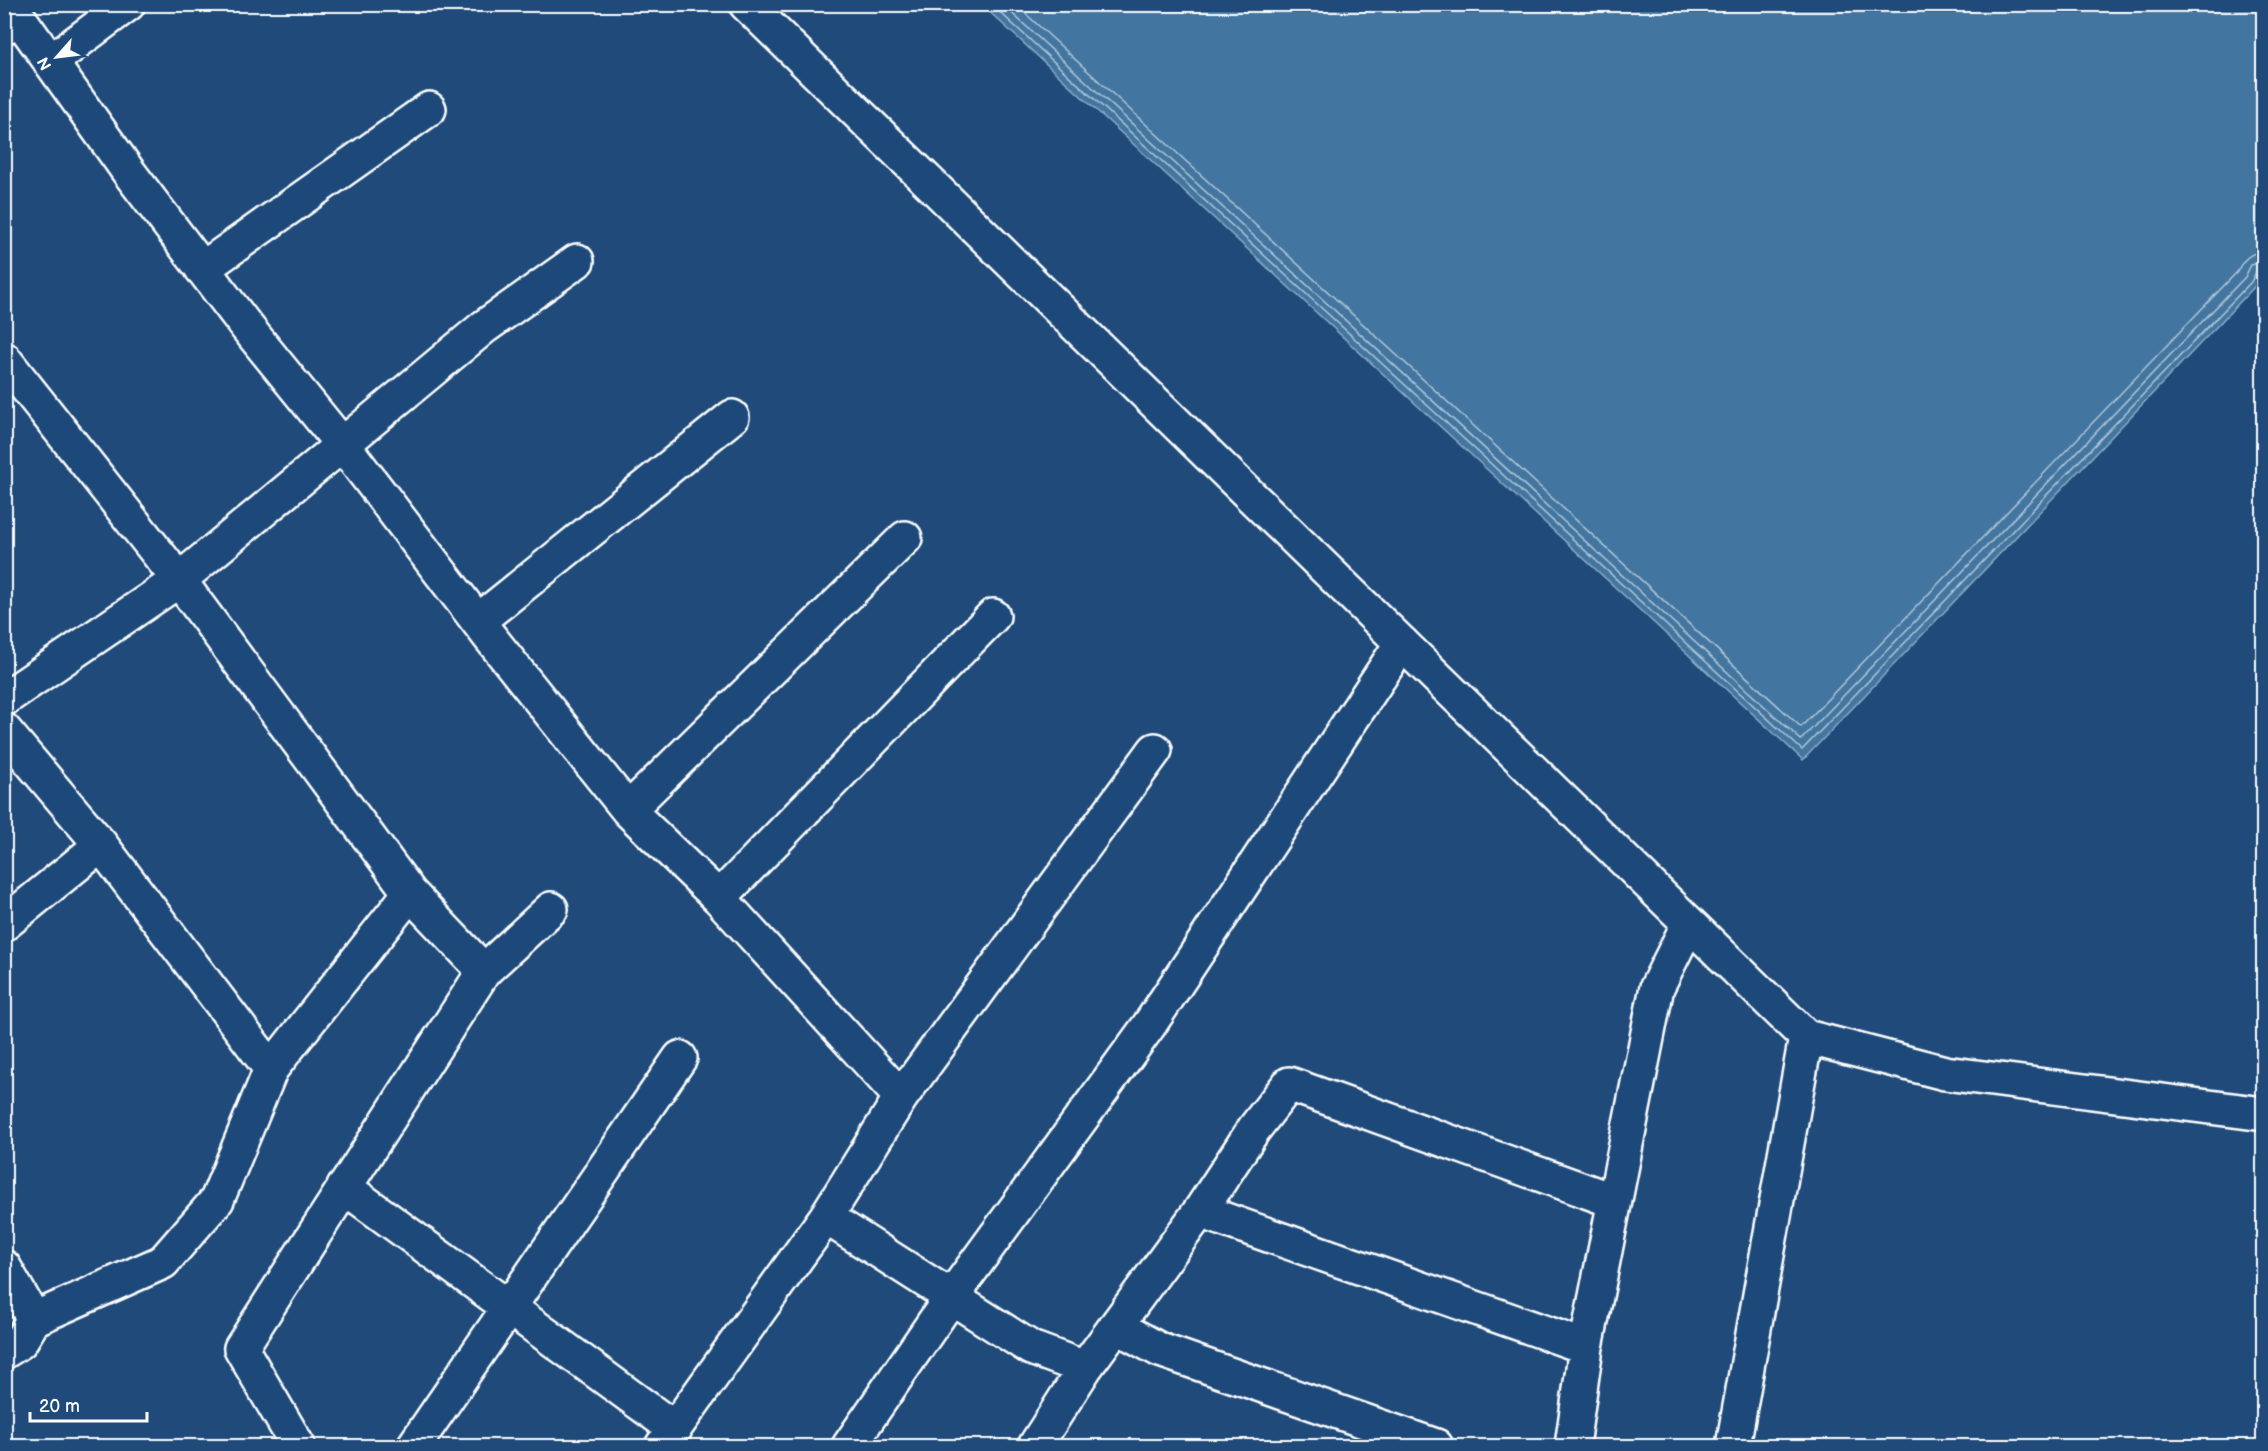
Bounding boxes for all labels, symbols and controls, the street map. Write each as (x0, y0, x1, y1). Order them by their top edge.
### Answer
north arrow (27, 27, 87, 87)
text: N (34, 54, 56, 73)
scale bar (30, 1385, 147, 1423)
text: 20 m (39, 1396, 80, 1417)

